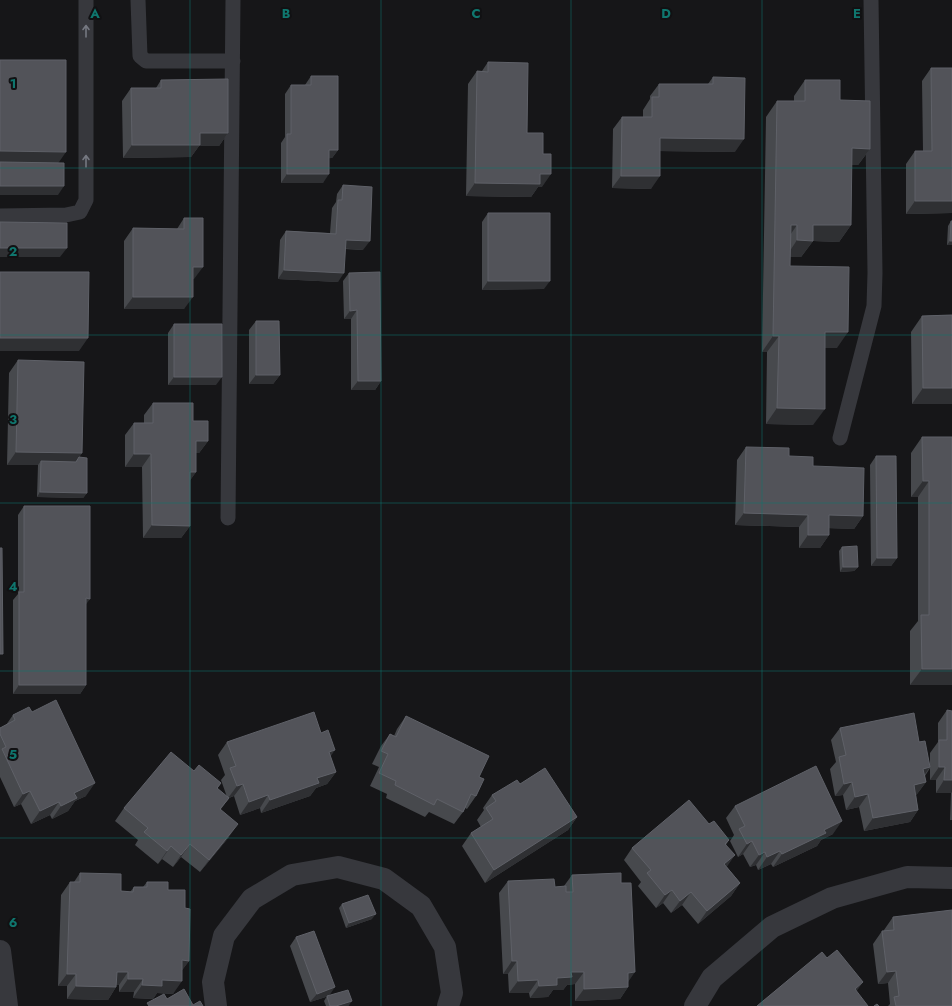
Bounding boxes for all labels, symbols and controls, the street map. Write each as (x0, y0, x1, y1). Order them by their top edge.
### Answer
text: A (89, 4, 100, 23)
text: B (282, 4, 291, 23)
text: C (471, 4, 481, 23)
text: D (661, 4, 671, 23)
text: E (853, 4, 861, 23)
one-way arrow (82, 25, 90, 38)
text: 1 (10, 74, 16, 93)
one-way arrow (82, 155, 90, 168)
text: 2 (9, 242, 17, 261)
text: 3 (9, 410, 17, 429)
text: 4 (8, 577, 18, 596)
text: 5 (9, 745, 17, 764)
text: 6 (9, 913, 18, 932)

